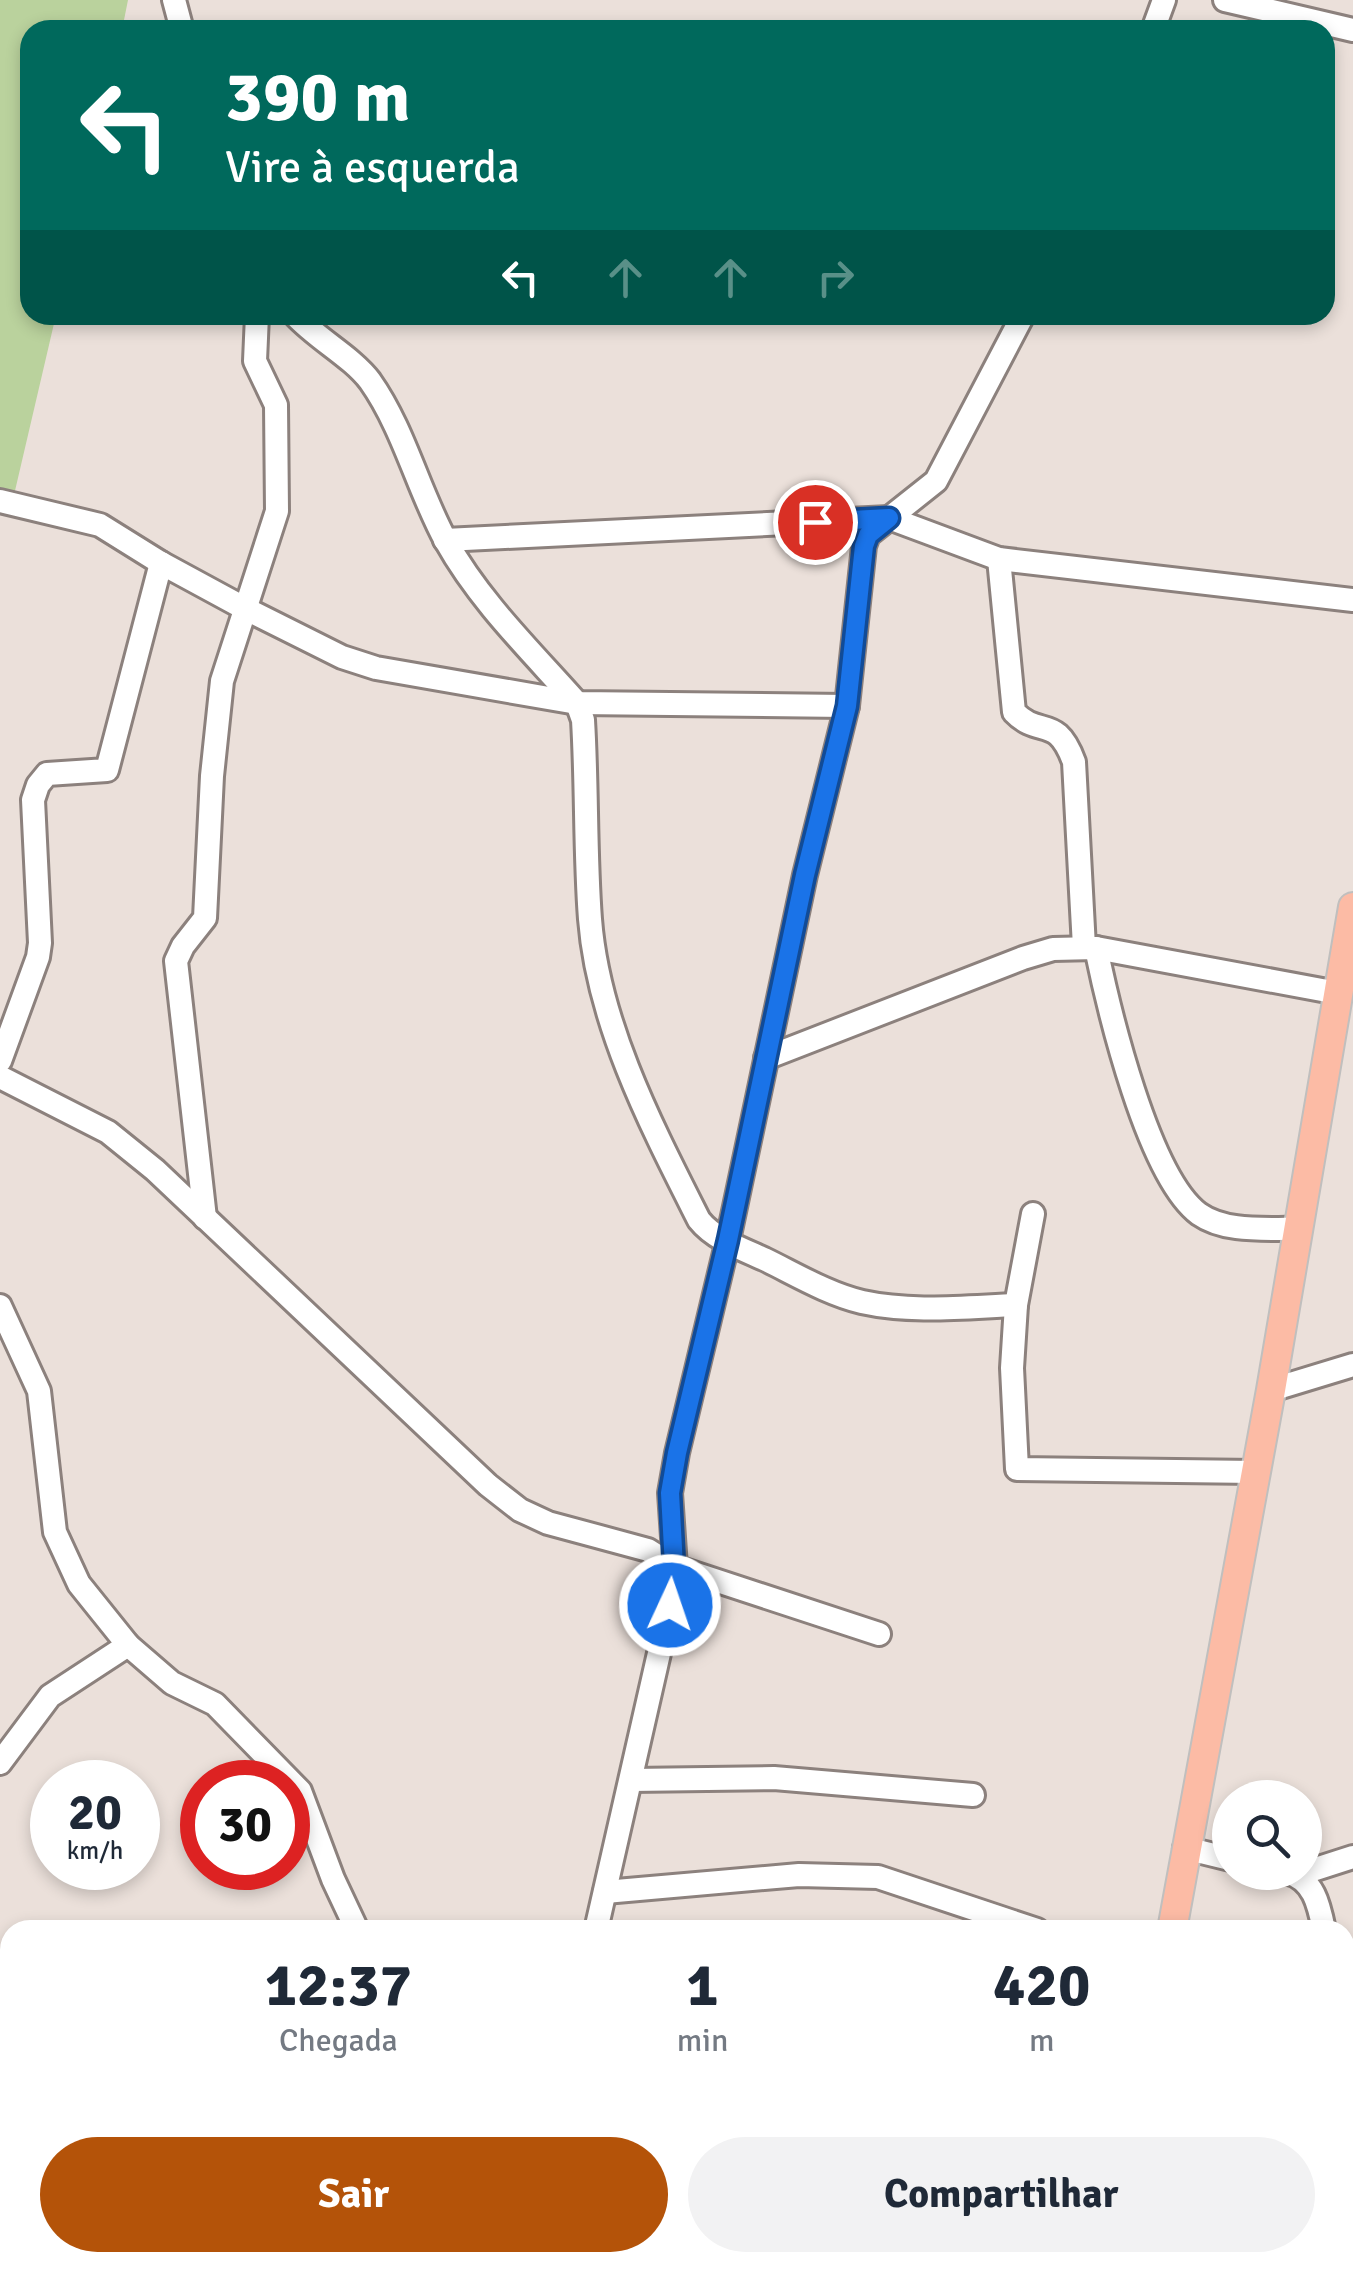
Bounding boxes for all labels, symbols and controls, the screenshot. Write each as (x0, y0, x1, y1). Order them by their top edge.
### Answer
text: 390 m (225, 54, 410, 140)
icon: left (60, 60, 190, 190)
text: Vire à esquerda (225, 140, 520, 195)
icon: left (493, 250, 548, 305)
icon: ahead (598, 250, 653, 305)
icon: ahead (703, 250, 758, 305)
icon: right (808, 250, 863, 305)
pin (773, 480, 858, 565)
icon: arrive (788, 495, 843, 550)
position arrow (618, 1553, 722, 1657)
speed limit sign: 30 (180, 1760, 310, 1890)
map controls (1212, 1780, 1322, 1890)
button: search (1212, 1780, 1322, 1890)
text: 20 (68, 1782, 122, 1844)
text: km/h (67, 1835, 123, 1866)
text: 12:37 (265, 1949, 412, 2023)
text: 1 (686, 1949, 719, 2023)
text: 420 (993, 1949, 1090, 2023)
text: Chegada (279, 2021, 398, 2060)
text: min (677, 2021, 728, 2060)
text: m (1029, 2021, 1054, 2060)
button: Sair (40, 2137, 668, 2252)
button: Compartilhar (688, 2137, 1315, 2252)

